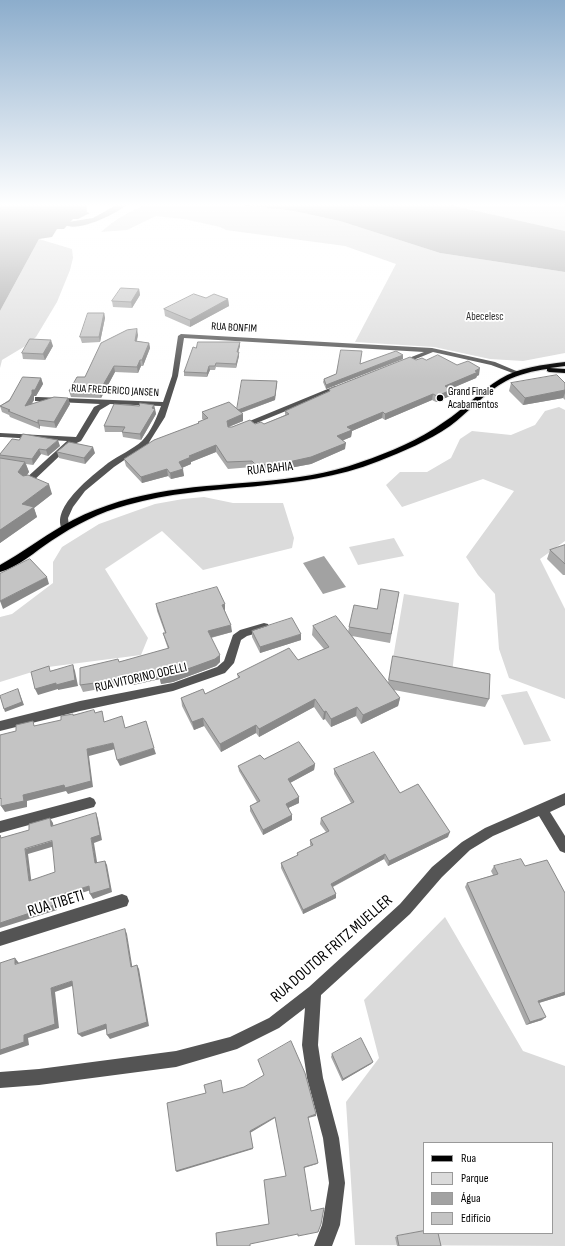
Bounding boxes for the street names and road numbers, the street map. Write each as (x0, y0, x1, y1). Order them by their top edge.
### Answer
street label: RUA BONFIM (211, 320, 257, 336)
street label: RUA FREDERICO JANSEN (71, 382, 159, 400)
street label: RUA BAHIA (246, 459, 294, 479)
street label: RUA VITORINO ODELLI (93, 660, 189, 696)
street label: RUA TIBETI (26, 886, 86, 922)
street label: RUA DOUTOR FRITZ MUELLER (267, 891, 397, 1007)

